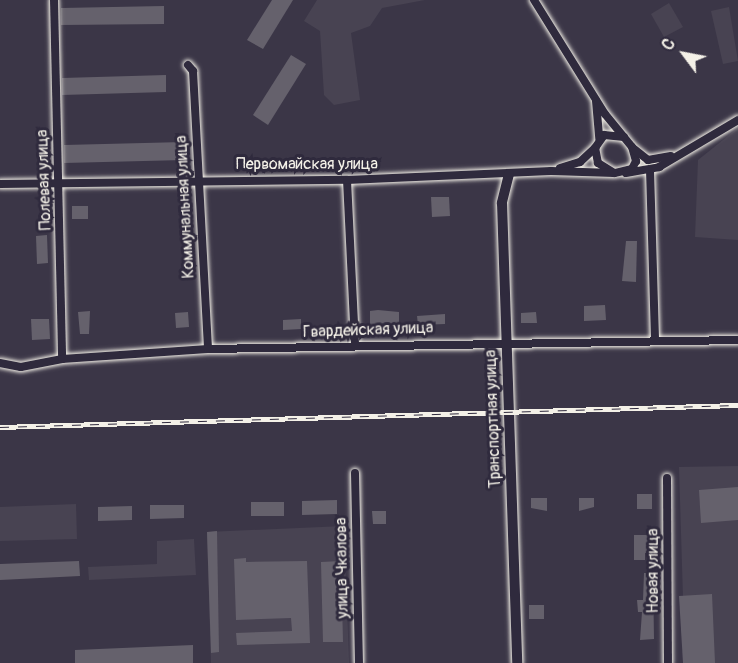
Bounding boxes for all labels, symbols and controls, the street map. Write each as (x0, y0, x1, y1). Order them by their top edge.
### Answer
north arrow (654, 24, 714, 84)
text: С (658, 35, 680, 54)
street label: Полевая улица (33, 129, 55, 231)
street label: Коммунальная улица (172, 135, 198, 279)
street label: Первомайская улица (236, 154, 378, 174)
street label: Гвардейская улица (303, 318, 433, 342)
street label: Транспортная улица (481, 349, 505, 489)
street label: улица Чкалова (332, 517, 352, 619)
street label: Новая улица (643, 529, 663, 613)

